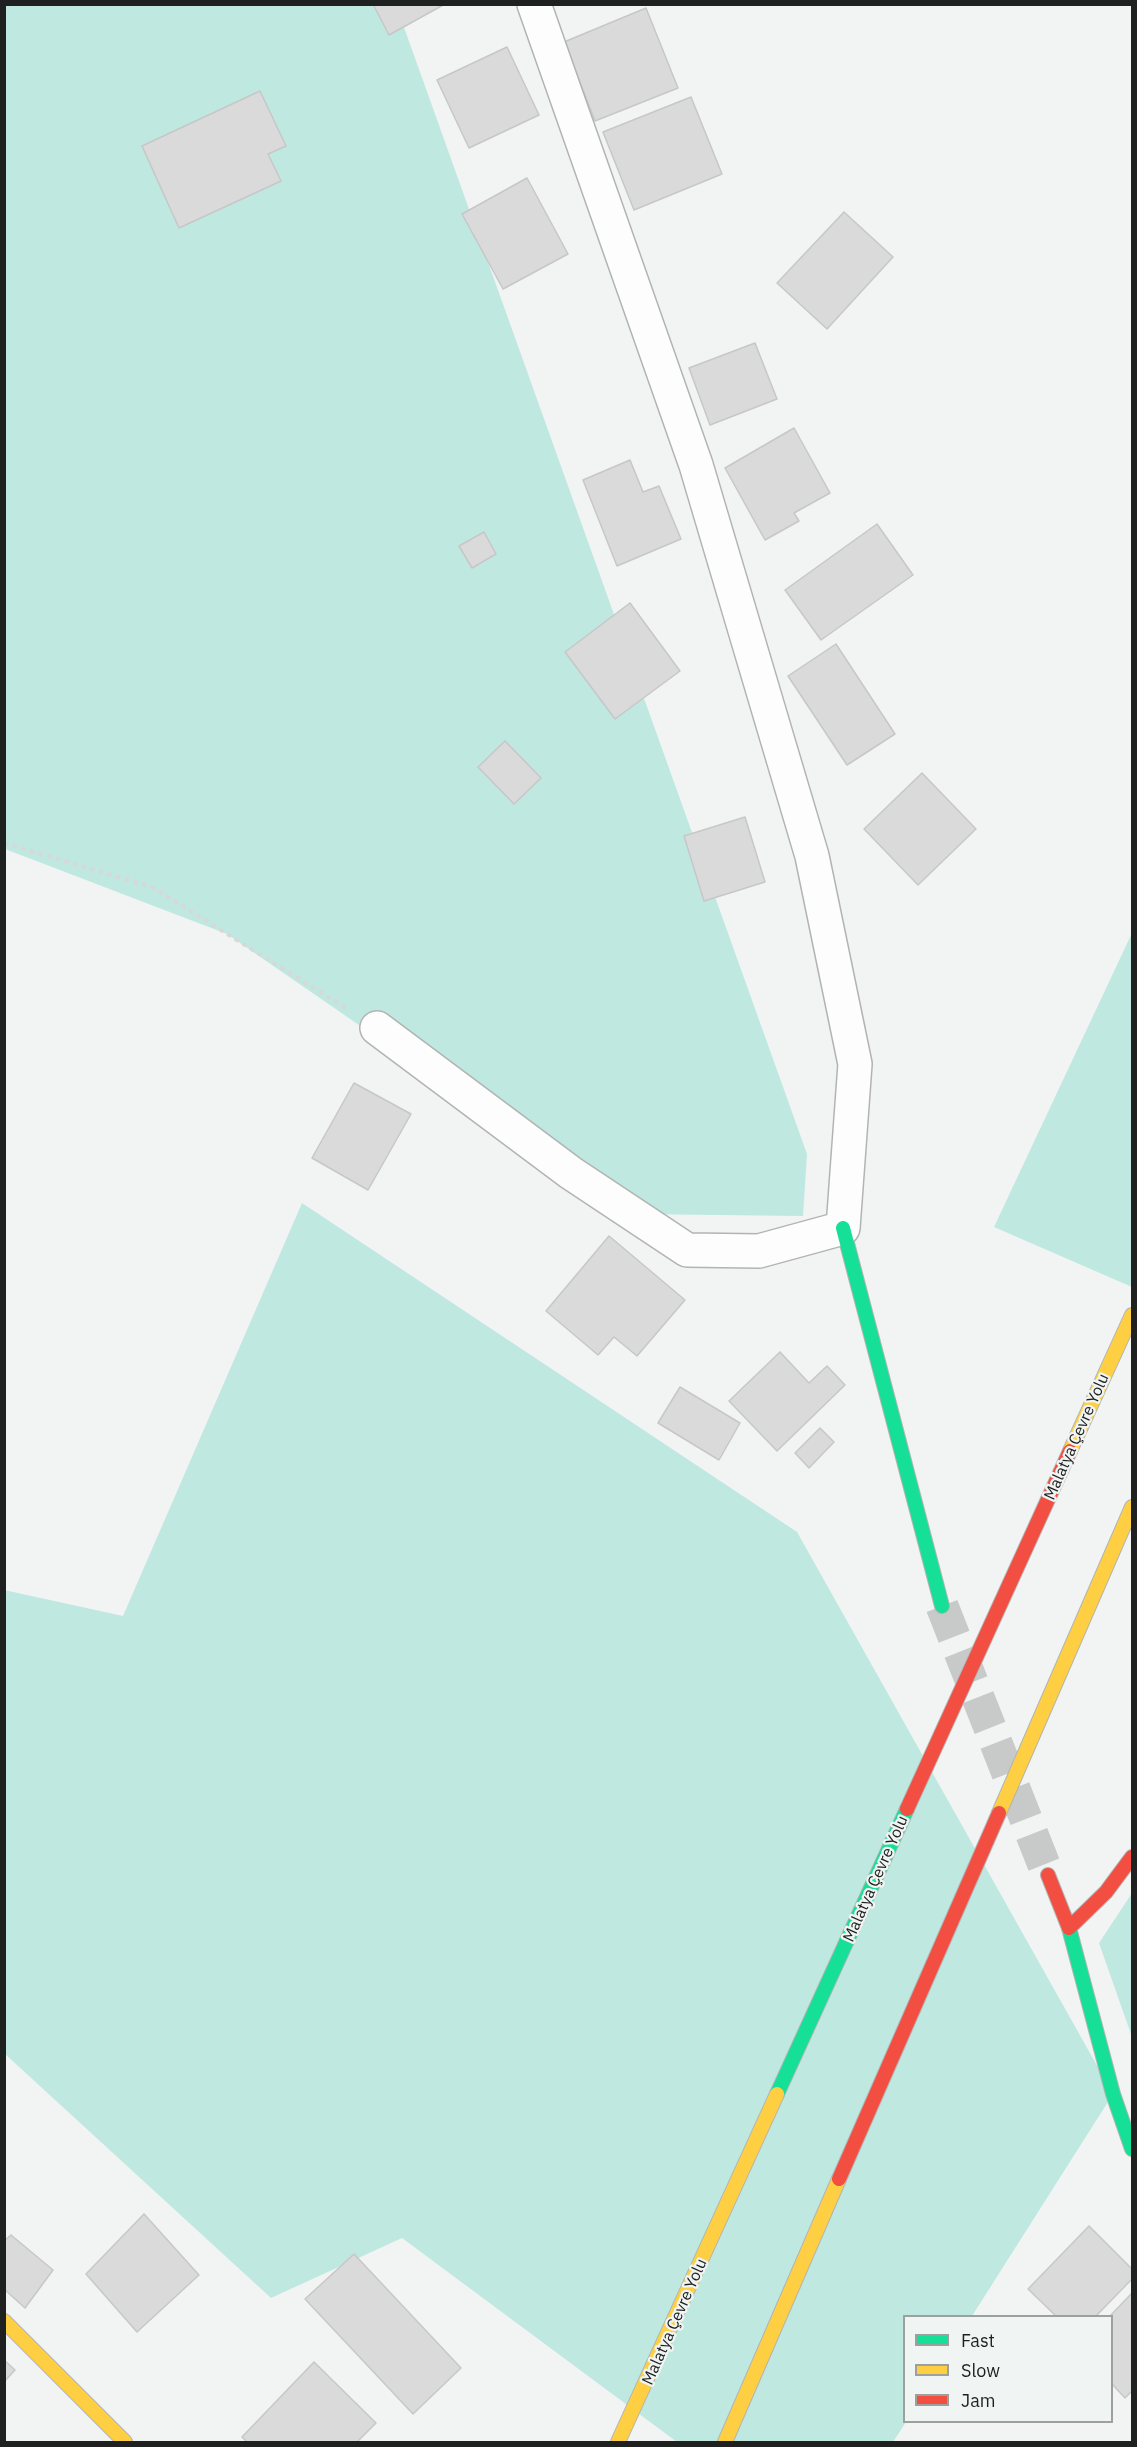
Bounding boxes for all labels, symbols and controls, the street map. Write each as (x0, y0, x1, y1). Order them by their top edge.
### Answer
street label: Malatya Çevre Yolu (1041, 1371, 1113, 1503)
street label: Malatya Çevre Yolu (840, 1813, 912, 1945)
street label: Malatya Çevre Yolu (639, 2256, 711, 2388)
legend (903, 2315, 1113, 2423)
text: Fast (961, 2329, 995, 2352)
text: Slow (961, 2359, 1000, 2382)
text: Jam (961, 2389, 996, 2412)

